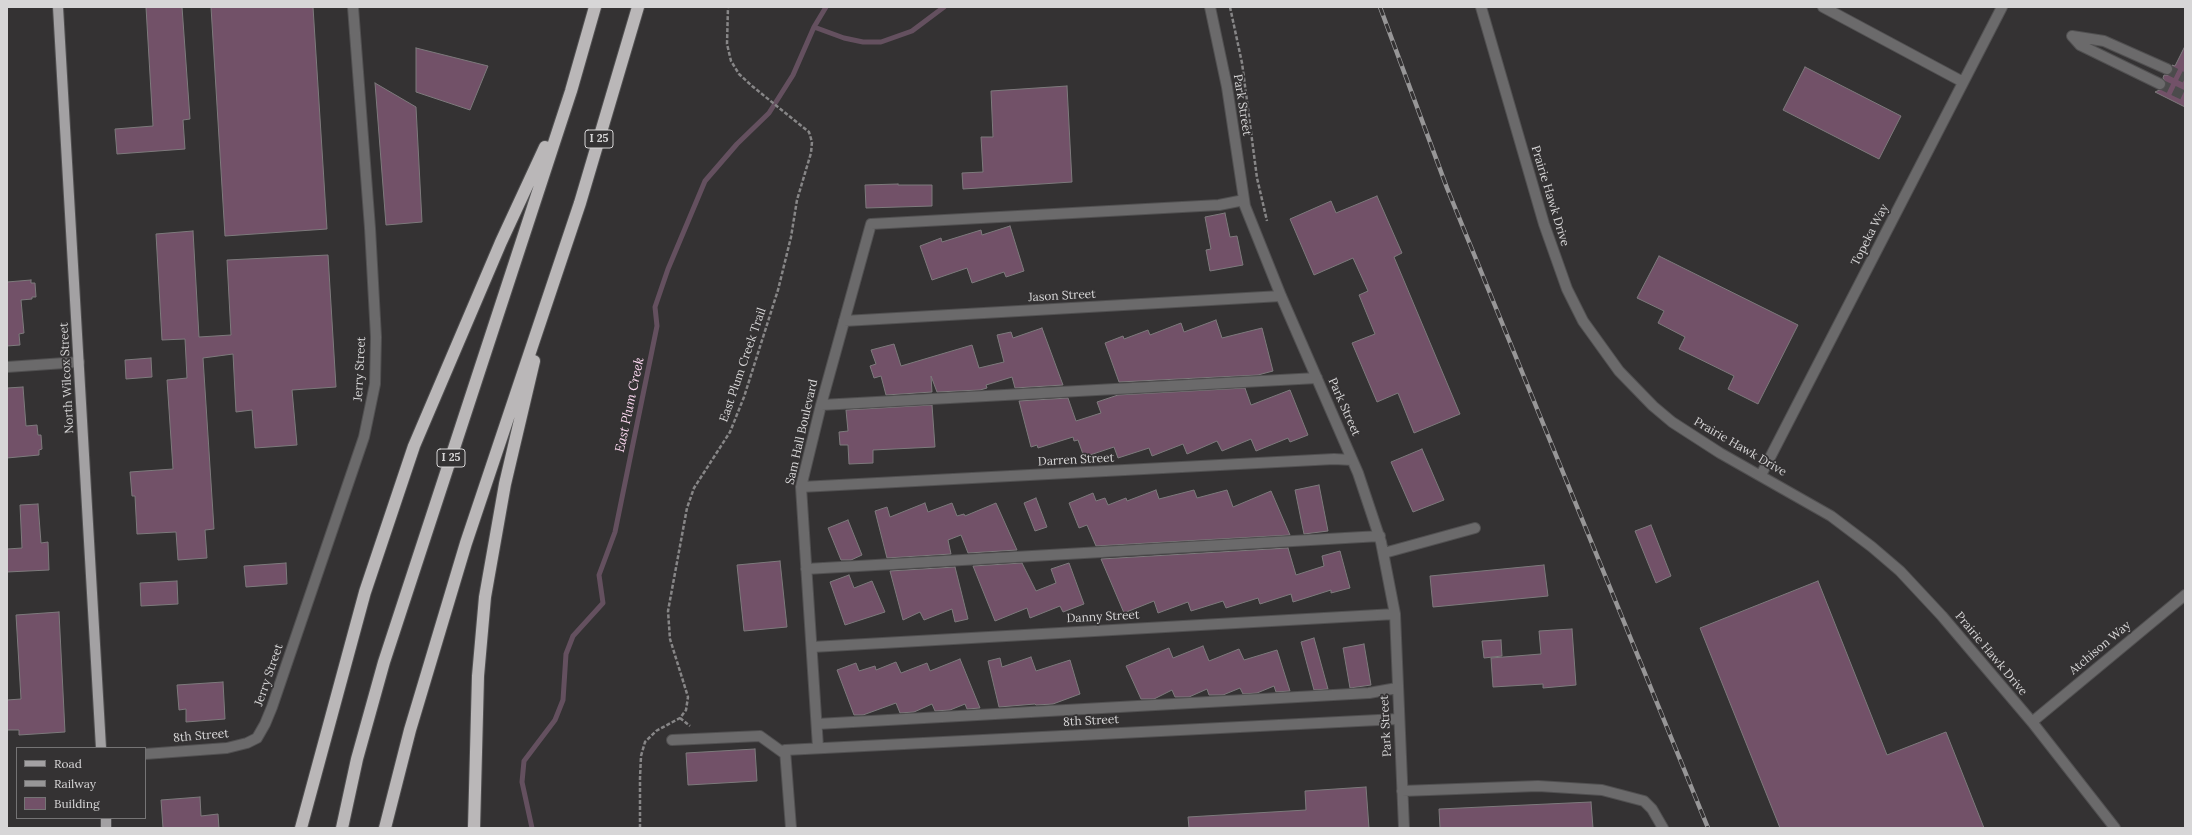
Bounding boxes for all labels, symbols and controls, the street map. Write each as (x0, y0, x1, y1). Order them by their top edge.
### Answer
street label: Park Street (1230, 73, 1254, 137)
road number: I 25 (585, 130, 613, 148)
street label: Prairie Hawk Drive (1528, 144, 1572, 248)
street label: Topeka Way (1848, 202, 1892, 268)
street label: Jason Street (1028, 287, 1096, 305)
street label: East Plum Creek Trail (717, 306, 769, 424)
street label: North Wilcox Street (57, 322, 77, 434)
street label: Jerry Street (351, 336, 369, 402)
water label: East Plum Creek (612, 356, 648, 454)
street label: Park Street (1325, 376, 1363, 438)
street label: Sam Hall Boulevard (783, 378, 821, 486)
street label: Prairie Hawk Drive (1691, 415, 1789, 479)
road number: I 25 (437, 449, 465, 467)
street label: Darren Street (1038, 451, 1114, 469)
street label: Danny Street (1066, 608, 1140, 626)
street label: Prairie Hawk Drive (1952, 609, 2030, 699)
street label: Atchison Way (2066, 618, 2134, 678)
street label: Jerry Street (252, 642, 286, 708)
street label: Park Street (1377, 695, 1395, 757)
street label: 8th Street (1063, 712, 1119, 730)
street label: 8th Street (173, 726, 229, 746)
legend (16, 747, 146, 819)
text: Road (54, 756, 82, 771)
text: Railway (54, 776, 96, 791)
text: Building (54, 796, 100, 811)

